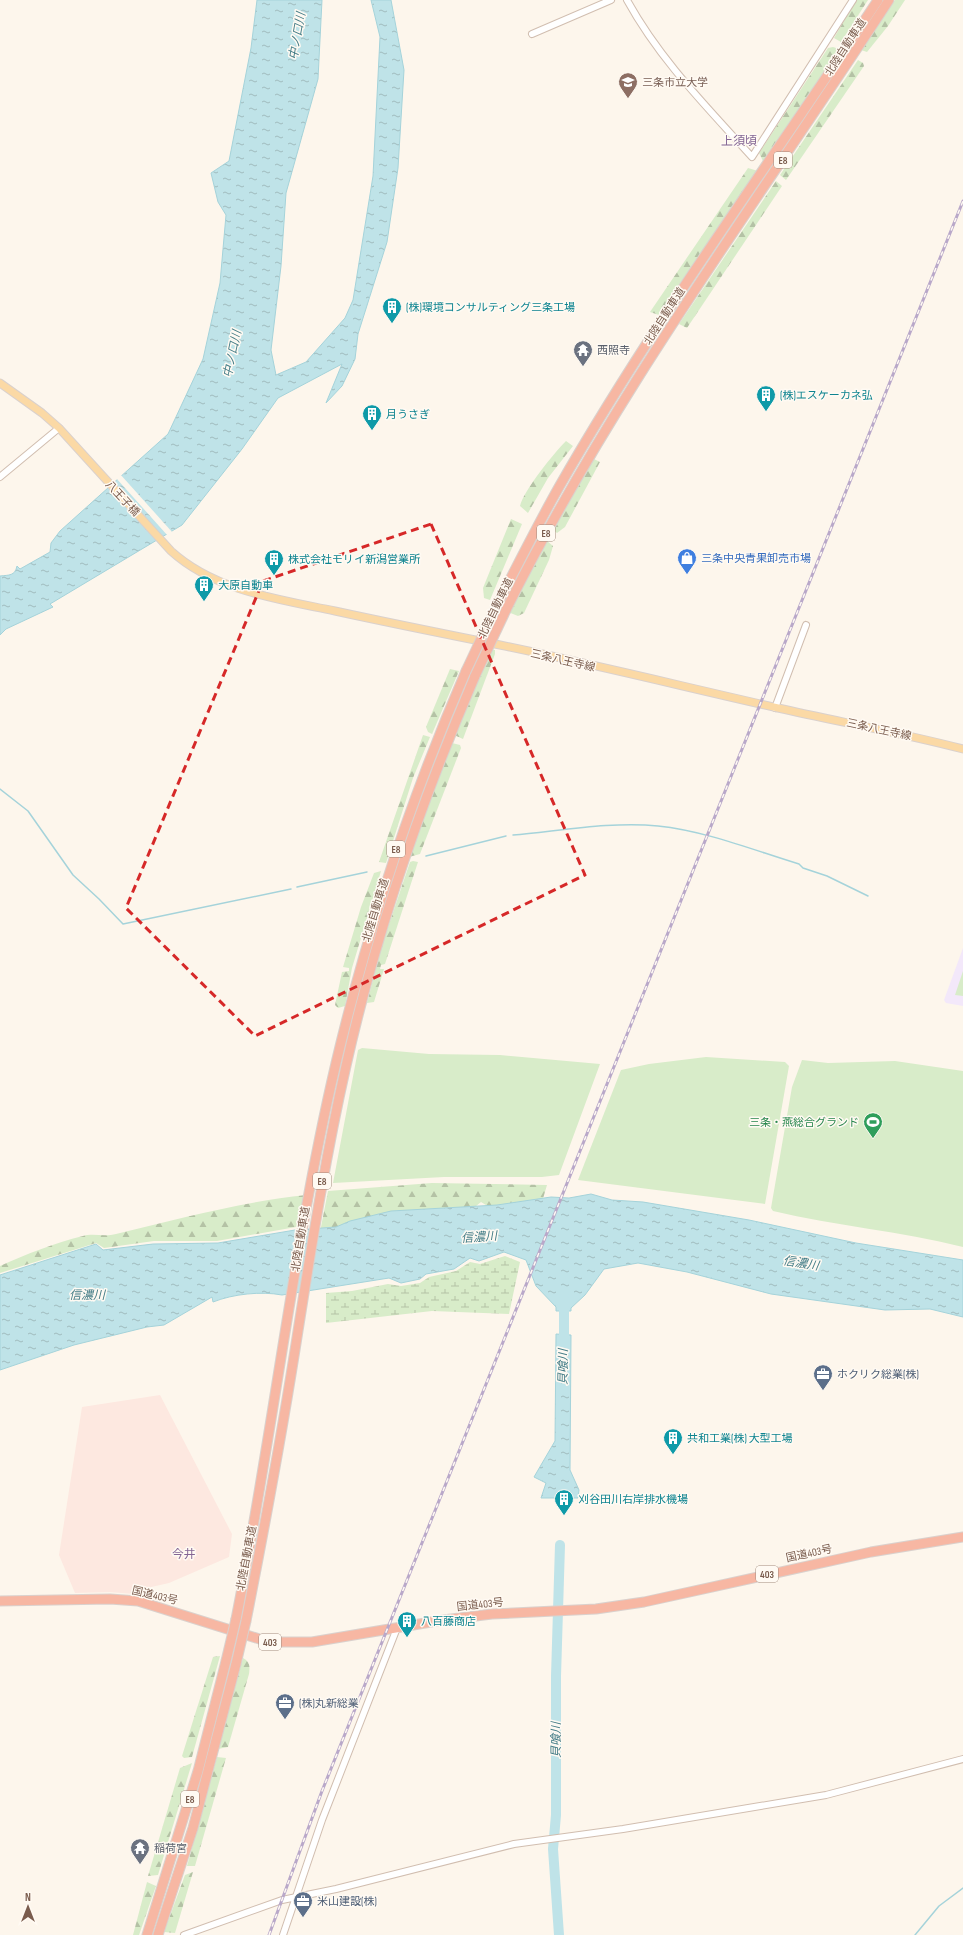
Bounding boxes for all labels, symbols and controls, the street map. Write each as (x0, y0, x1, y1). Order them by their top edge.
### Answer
water label: 中ノ口川 (286, 9, 309, 61)
street label: 北陸自動車道 (822, 16, 869, 78)
school or university icon: 三条市立大学 (617, 71, 639, 99)
place label: 三条市立大学 (642, 76, 708, 89)
district label: 上須頃 (721, 134, 757, 149)
road number: E8 (774, 152, 792, 168)
street label: 北陸自動車道 (641, 285, 688, 347)
building icon: (株)環境コンサルティング三条工場 (381, 296, 403, 324)
place label: (株)環境コンサルティング三条工場 (406, 301, 575, 314)
water label: 中ノ口川 (220, 327, 245, 379)
temple icon: 西照寺 (572, 339, 594, 367)
place label: 西照寺 (597, 344, 630, 357)
building icon: (株)エスケーカネ弘 (755, 384, 777, 412)
place label: (株)エスケーカネ弘 (780, 389, 873, 402)
building icon: 月うさぎ (361, 403, 383, 431)
place label: 月うさぎ (386, 408, 430, 421)
street label: 八王子橋 (103, 478, 142, 519)
road number: E8 (537, 525, 555, 541)
shop icon: 三条中央青果卸売市場 (676, 547, 698, 575)
building icon: 株式会社モリイ新潟営業所 (263, 548, 285, 576)
place label: 三条中央青果卸売市場 (701, 552, 811, 565)
place label: 株式会社モリイ新潟営業所 (288, 553, 421, 566)
building icon: 大原自動車 (193, 574, 215, 602)
street label: 北陸自動車道 (475, 576, 516, 641)
place label: 大原自動車 (218, 579, 273, 592)
street label: 三条八王寺線 (529, 647, 597, 674)
street label: 三条八王寺線 (845, 716, 913, 743)
road number: E8 (387, 841, 405, 857)
street label: 北陸自動車道 (360, 877, 391, 944)
sports icon: 三条・燕総合グランド (862, 1111, 884, 1139)
place label: 三条・燕総合グランド (749, 1116, 859, 1129)
road number: E8 (313, 1173, 331, 1189)
street label: 北陸自動車道 (289, 1205, 312, 1273)
water label: 信濃川 (461, 1229, 500, 1246)
water label: 信濃川 (782, 1253, 822, 1274)
water label: 信濃川 (69, 1288, 107, 1303)
water label: 貝喰川 (556, 1347, 571, 1385)
office icon: ホクリク総業(株) (812, 1363, 834, 1391)
place label: ホクリク総業(株) (837, 1368, 919, 1381)
building icon: 共和工業(株) 大型工場 (662, 1427, 684, 1455)
place label: 共和工業(株) 大型工場 (687, 1432, 793, 1445)
building icon: 刈谷田川右岸排水機場 (553, 1488, 575, 1516)
place label: 刈谷田川右岸排水機場 (578, 1493, 688, 1506)
street label: 北陸自動車道 (234, 1524, 259, 1592)
street label: 国道403号 (785, 1542, 834, 1565)
district label: 今井 (172, 1547, 196, 1562)
road number: 403 (756, 1566, 778, 1582)
street label: 国道403号 (130, 1584, 179, 1607)
street label: 国道403号 (456, 1596, 504, 1613)
building icon: 八百藤商店 (396, 1610, 418, 1638)
place label: 八百藤商店 (421, 1615, 476, 1628)
road number: 403 (259, 1634, 281, 1650)
office icon: (株)丸新総業 (274, 1692, 296, 1720)
place label: (株)丸新総業 (299, 1697, 359, 1710)
water label: 貝喰川 (549, 1720, 564, 1758)
road number: E8 (181, 1791, 199, 1807)
temple icon: 稲荷宮 (129, 1837, 151, 1865)
place label: 稲荷宮 (154, 1842, 187, 1855)
north arrow (8, 1887, 48, 1927)
office icon: 米山建設(株) (292, 1890, 314, 1918)
text: N (25, 1891, 31, 1904)
place label: 米山建設(株) (317, 1895, 377, 1908)

